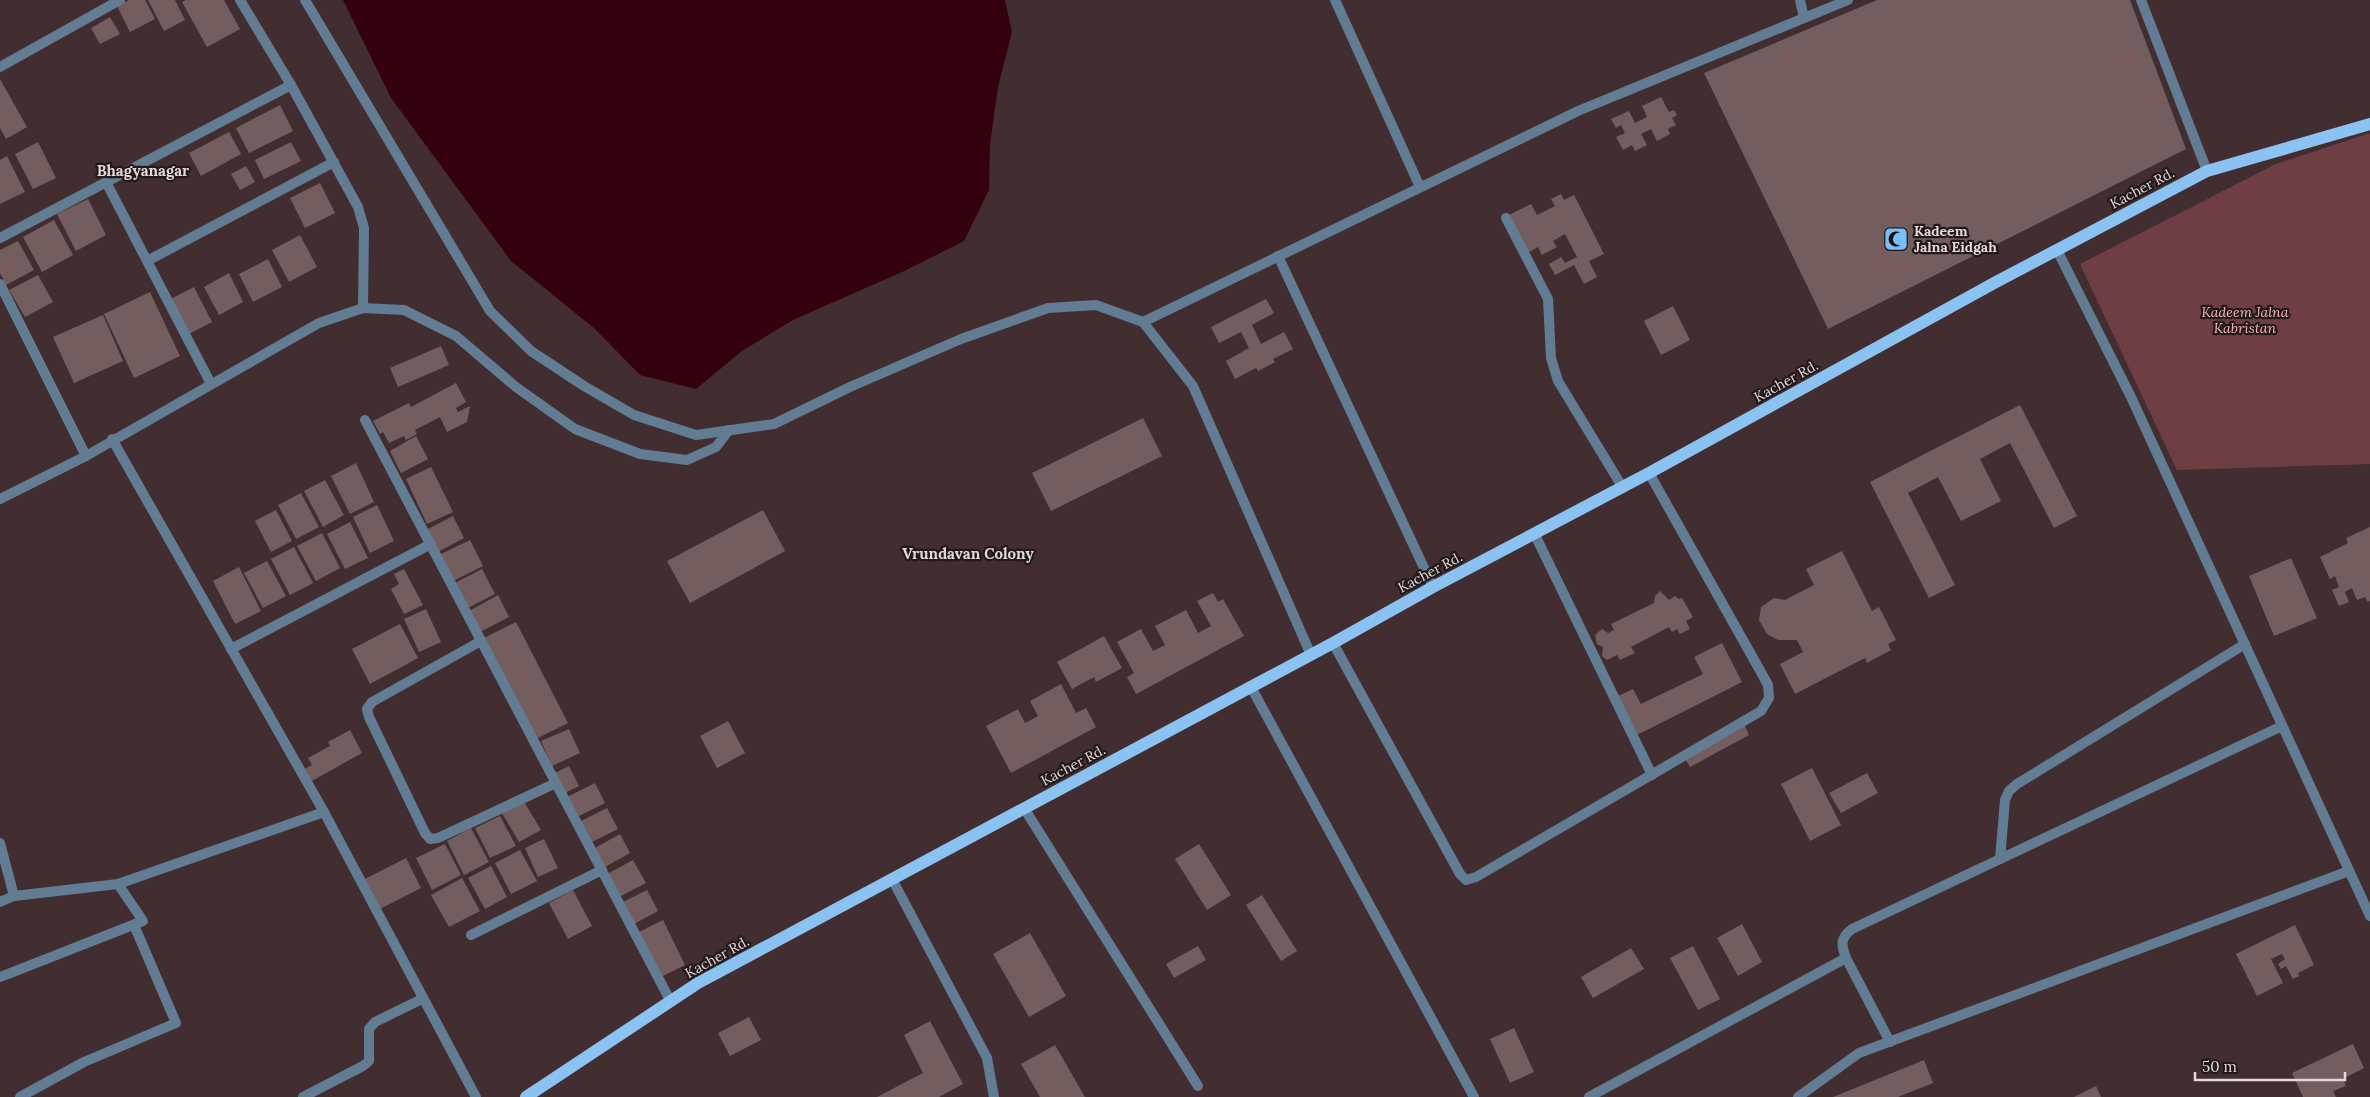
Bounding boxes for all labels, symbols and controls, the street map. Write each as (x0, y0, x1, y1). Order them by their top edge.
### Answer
district label: Bhagyanagar (97, 161, 190, 180)
street label: Kacher Rd. (2107, 164, 2177, 212)
place label: Kadeem Jalna Eidgah (1914, 222, 1997, 256)
mosque icon: Kadeem Jalna Eidgah (1883, 226, 1909, 252)
park label: Kadeem Jalna Kabristan (2202, 303, 2289, 337)
street label: Kacher Rd. (1751, 356, 1821, 406)
district label: Vrundavan Colony (902, 544, 1034, 563)
street label: Kacher Rd. (1395, 548, 1465, 596)
street label: Kacher Rd. (1038, 741, 1108, 789)
street label: Kacher Rd. (682, 932, 752, 982)
scale bar (2195, 1050, 2345, 1082)
text: 50 m (2202, 1057, 2237, 1076)

